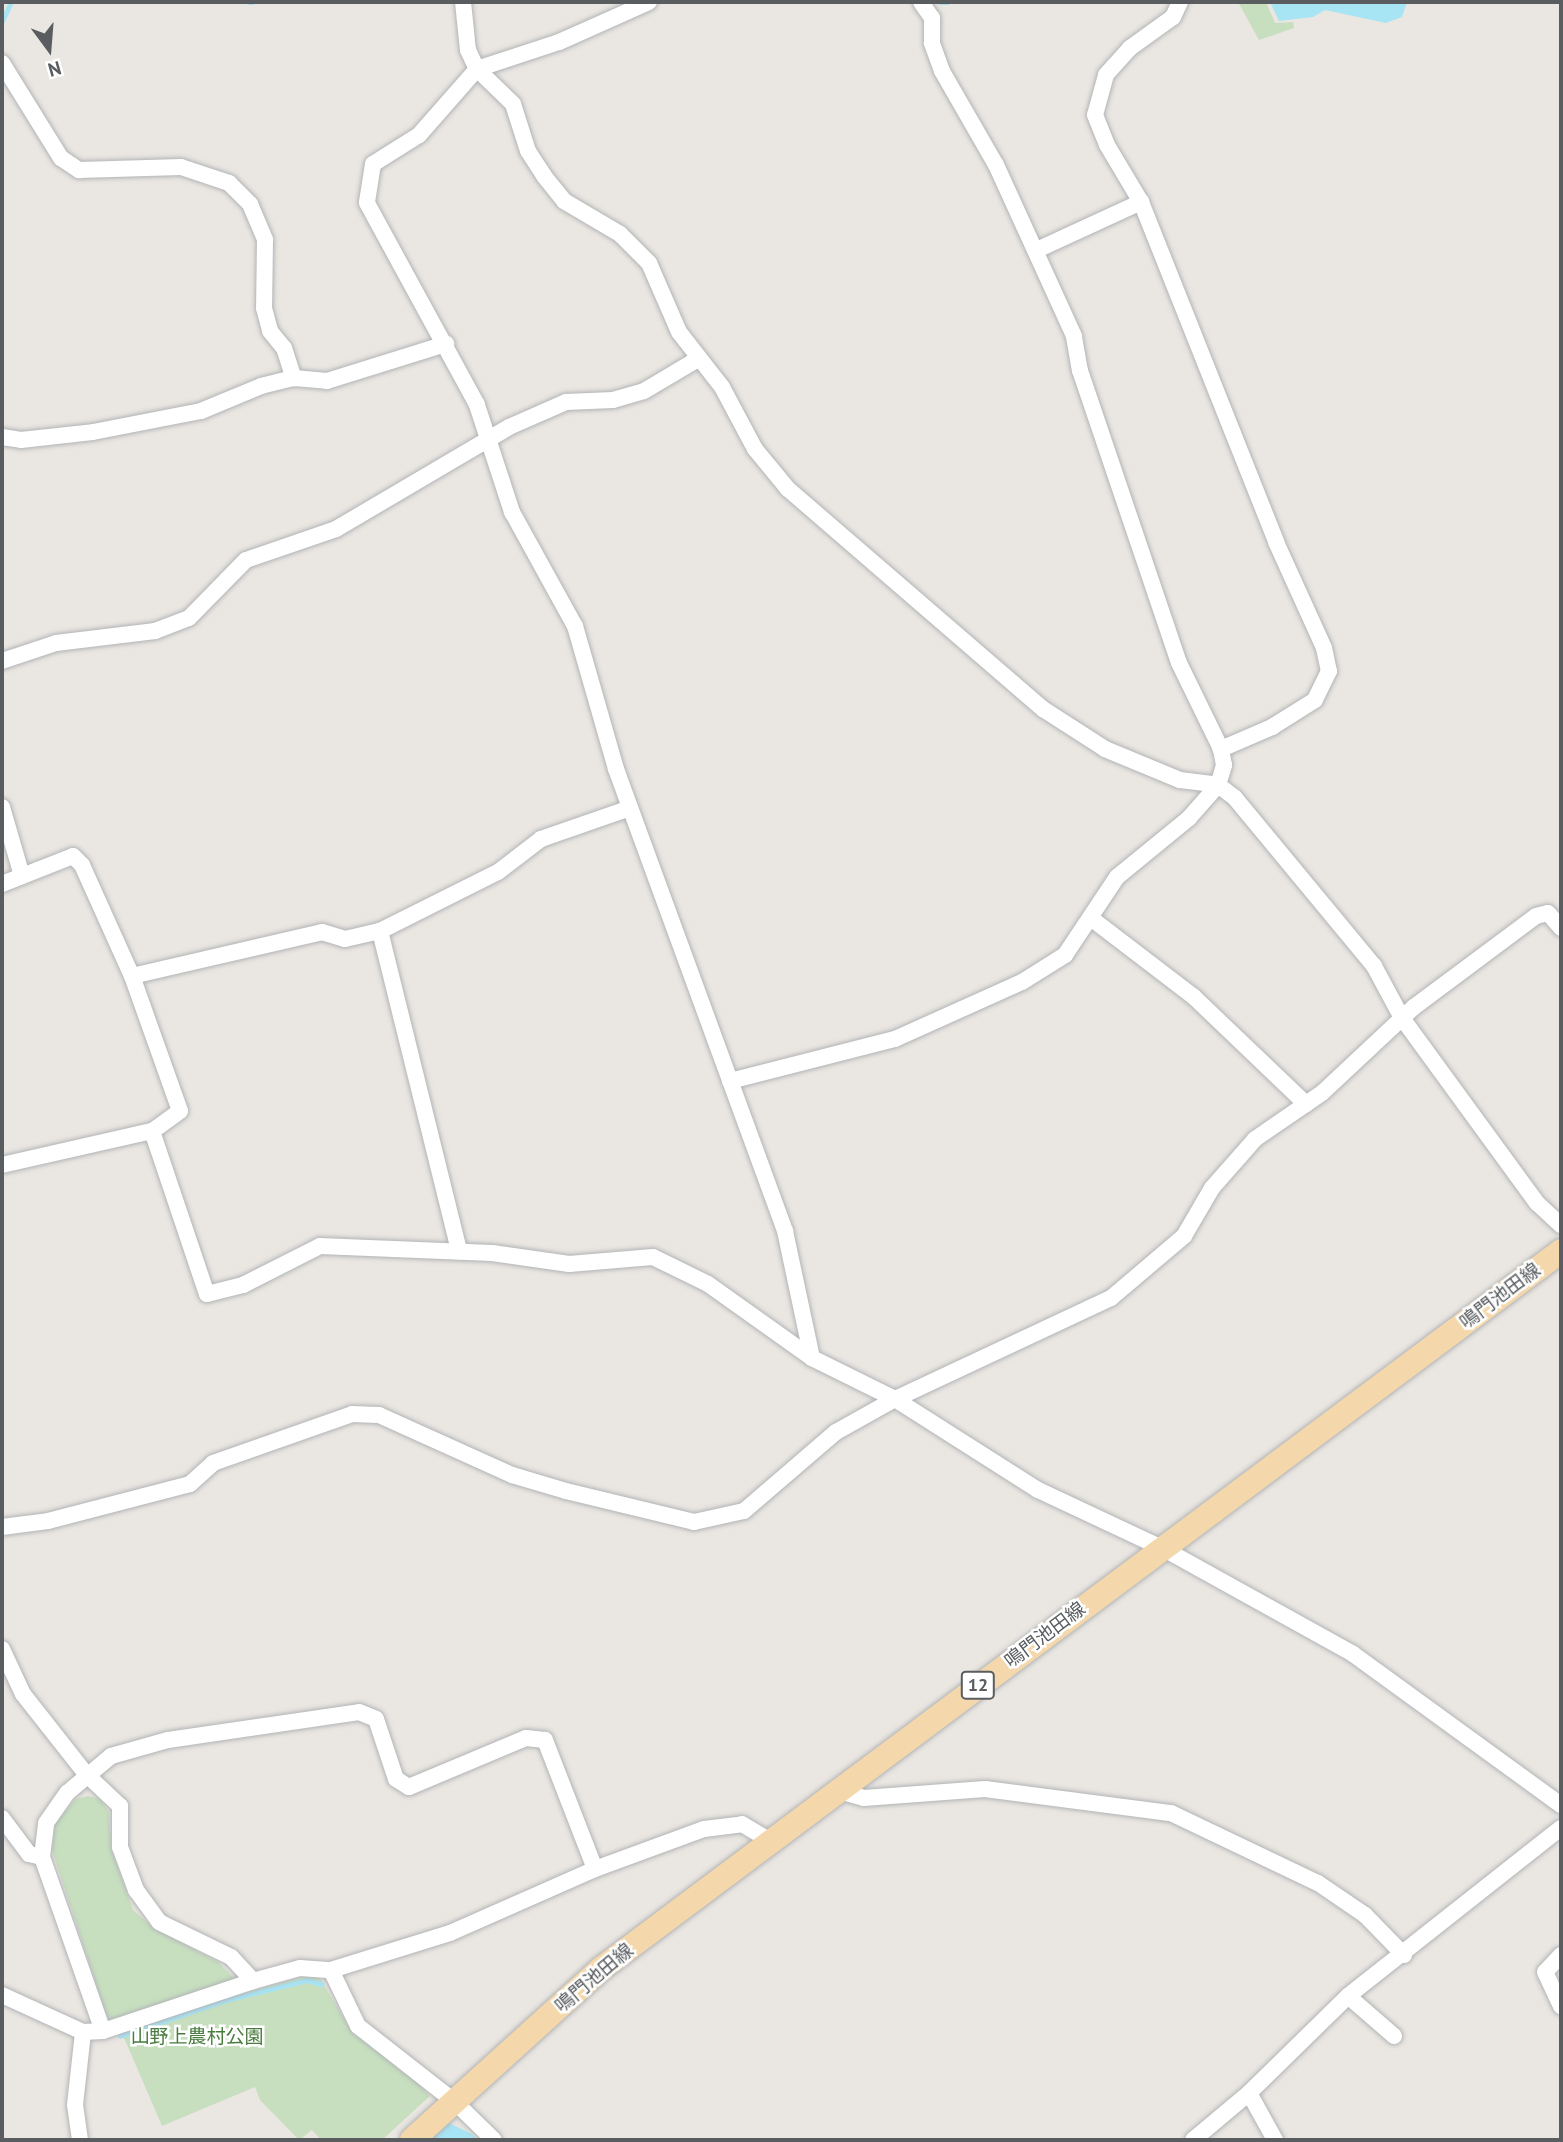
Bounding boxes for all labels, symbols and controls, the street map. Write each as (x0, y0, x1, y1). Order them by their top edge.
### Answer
north arrow (14, 14, 84, 84)
text: N (45, 56, 64, 82)
street label: 鳴門池田線 (1455, 1258, 1545, 1334)
street label: 鳴門池田線 (1000, 1597, 1090, 1673)
road number: 12 (960, 1670, 996, 1700)
street label: 鳴門池田線 (550, 1939, 638, 2017)
park label: 山野上農村公園 (131, 2026, 263, 2048)

